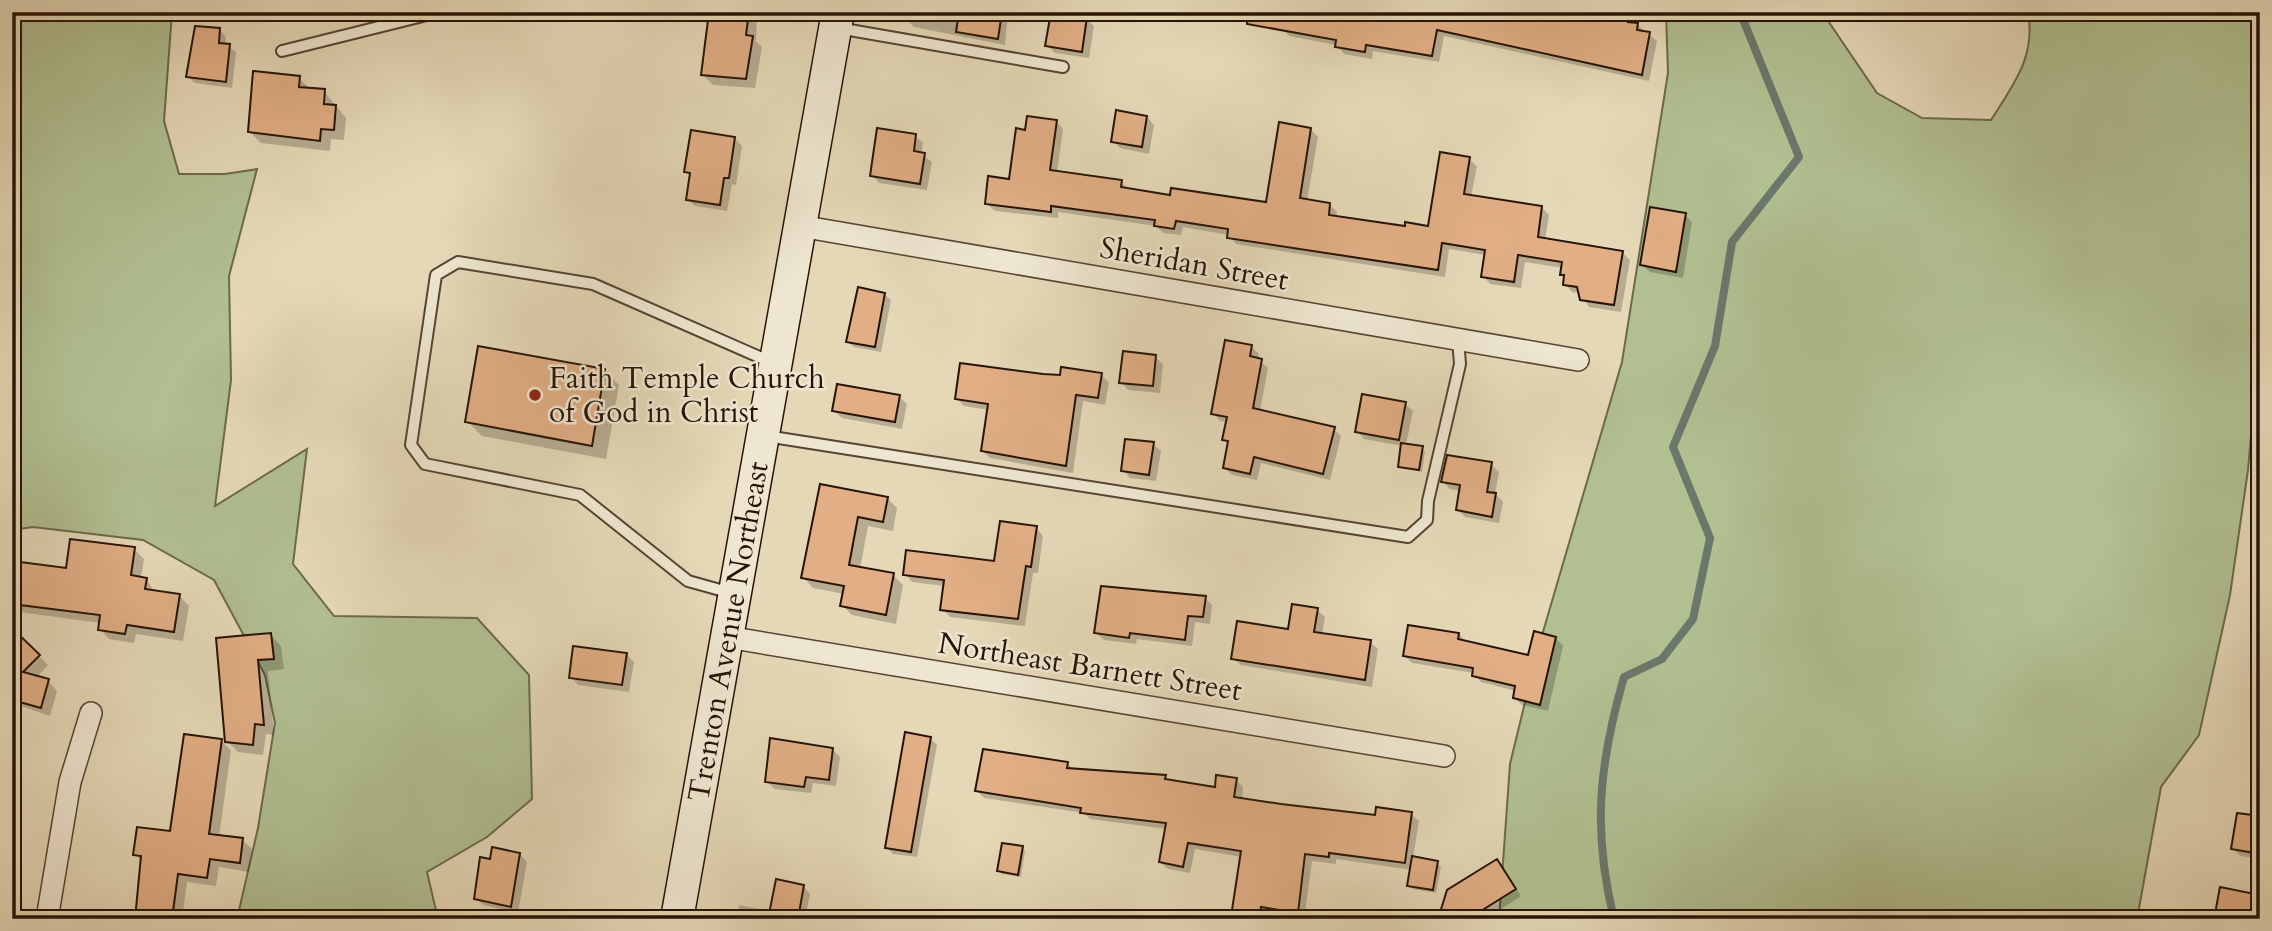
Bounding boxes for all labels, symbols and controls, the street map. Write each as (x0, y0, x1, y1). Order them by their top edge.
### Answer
street label: Sheridan Street (1097, 227, 1292, 301)
place label: Faith Temple Church of God in Christ (549, 358, 825, 433)
marker: Faith Temple Church of God in Christ (527, 387, 543, 403)
street label: Trenton Avenue Northeast (678, 458, 778, 805)
street label: Northeast Barnett Street (935, 623, 1245, 711)

